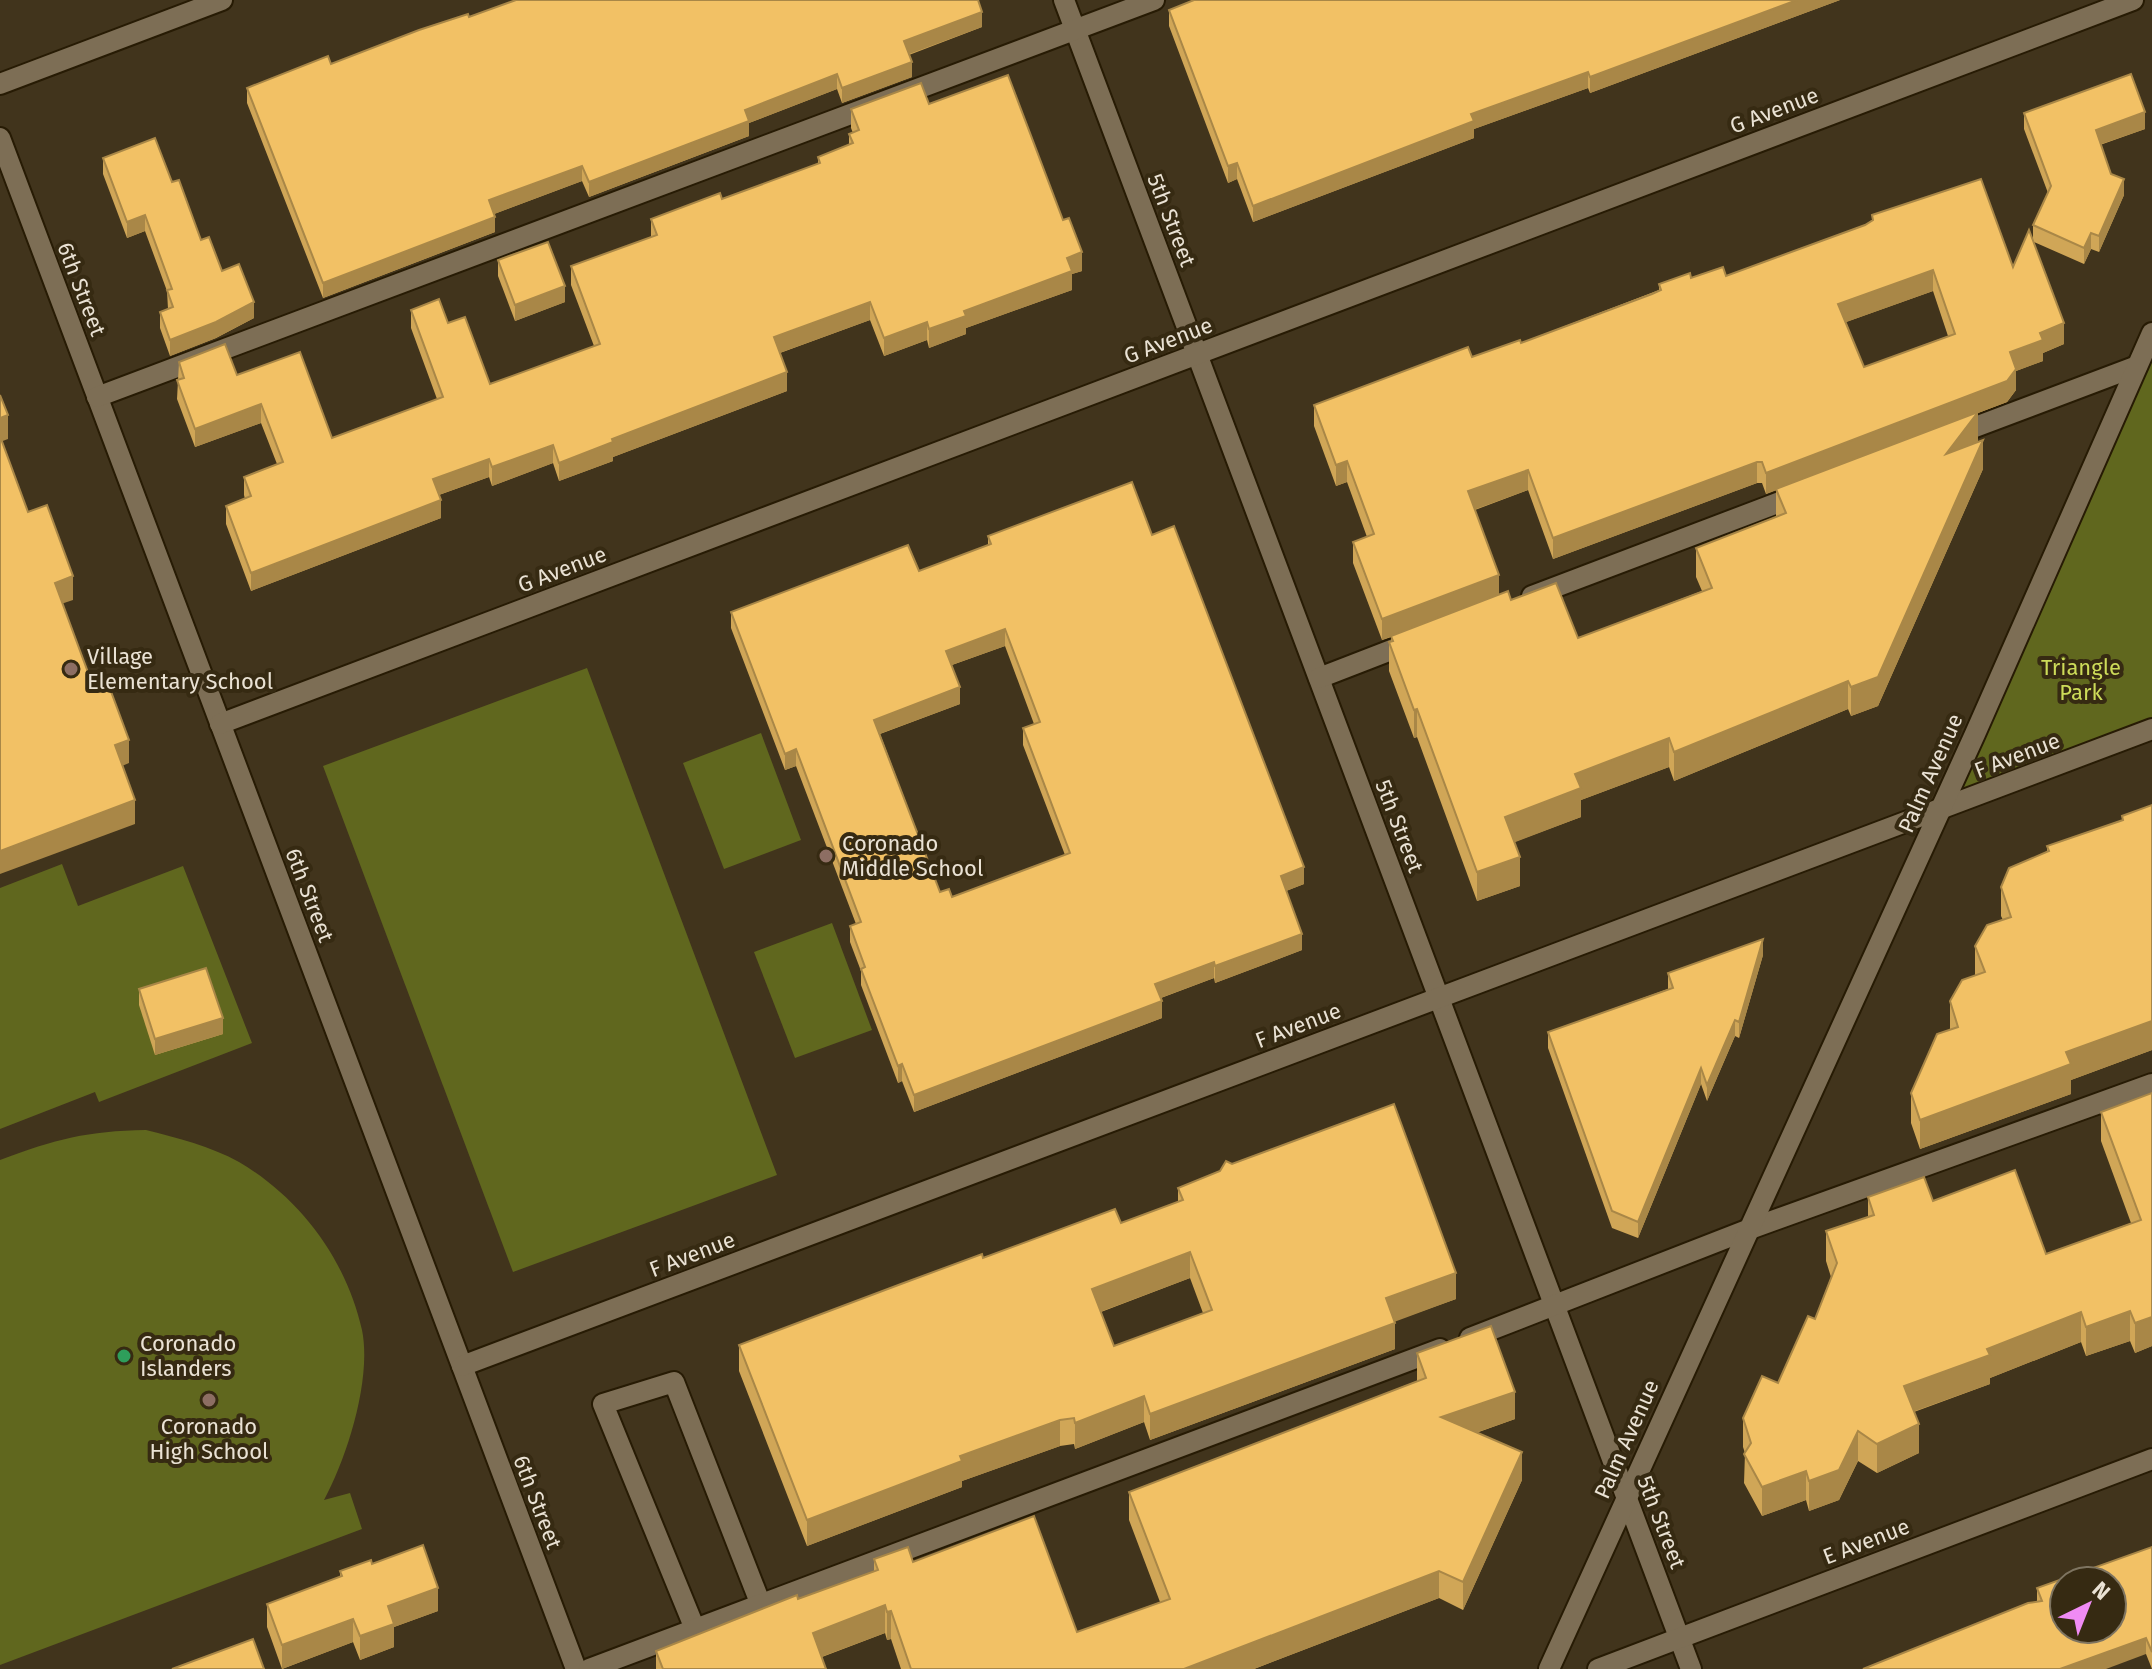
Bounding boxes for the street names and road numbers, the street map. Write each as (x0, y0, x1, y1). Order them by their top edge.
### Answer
street label: G Avenue (1726, 81, 1822, 140)
street label: 5th Street (1142, 170, 1202, 270)
street label: 6th Street (51, 239, 112, 340)
street label: G Avenue (1120, 311, 1216, 370)
street label: G Avenue (514, 540, 610, 599)
street label: Palm Avenue (1892, 709, 1969, 837)
street label: F Avenue (1970, 727, 2064, 784)
street label: 5th Street (1370, 776, 1430, 876)
street label: 6th Street (279, 845, 340, 946)
street label: F Avenue (1251, 997, 1345, 1054)
street label: F Avenue (645, 1226, 739, 1283)
street label: Palm Avenue (1588, 1375, 1665, 1503)
street label: 6th Street (507, 1452, 568, 1553)
street label: 5th Street (1632, 1472, 1692, 1572)
street label: E Avenue (1819, 1513, 1913, 1570)

